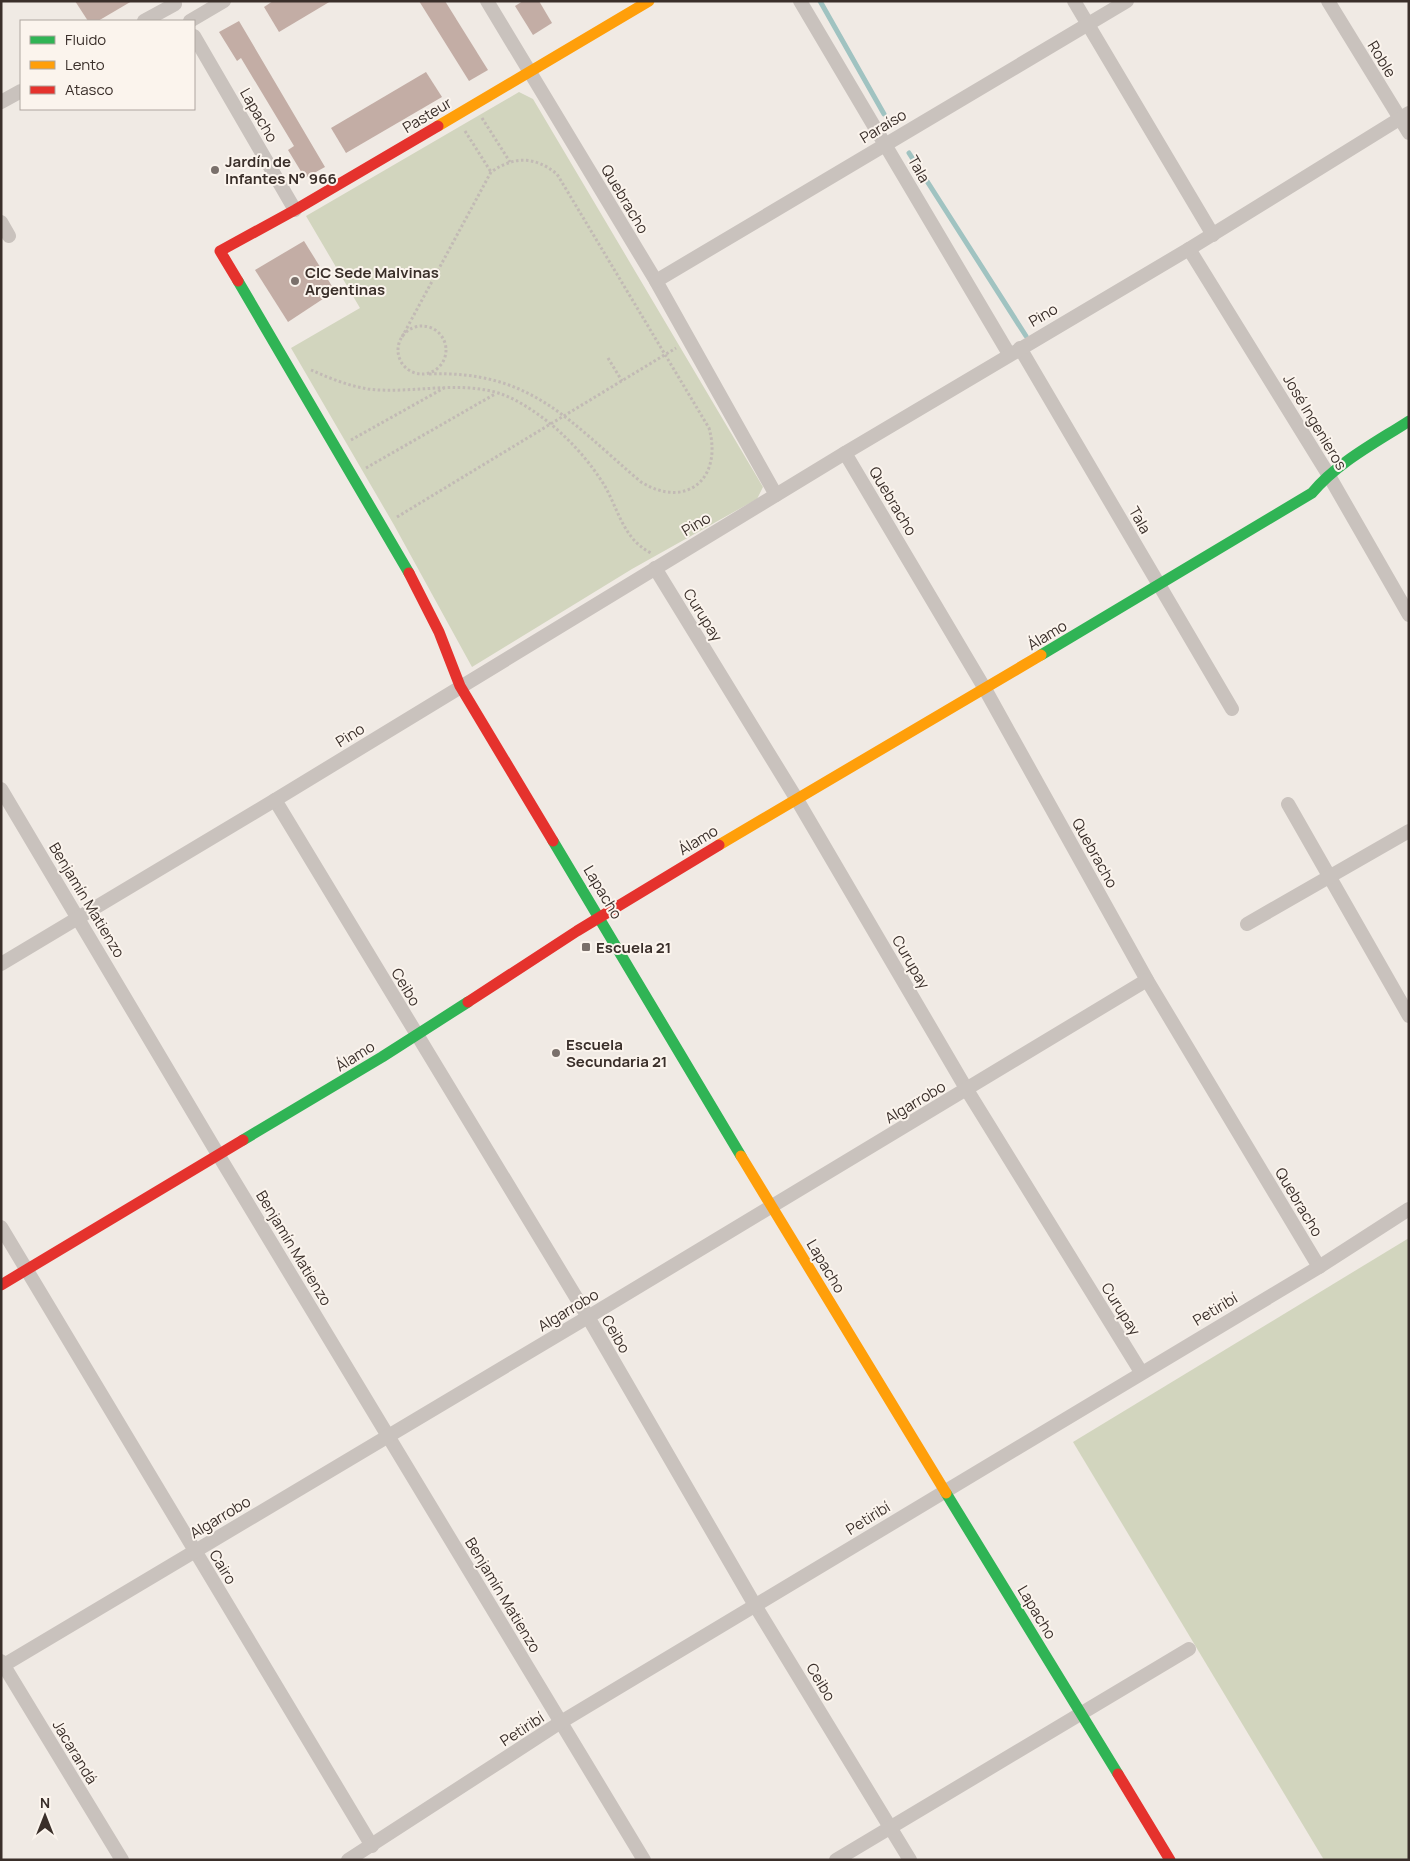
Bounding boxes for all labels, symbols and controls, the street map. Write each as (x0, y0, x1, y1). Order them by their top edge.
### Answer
legend (20, 20, 195, 110)
text: Fluido (65, 29, 106, 50)
street label: Roble (1363, 37, 1401, 82)
text: Lento (65, 54, 105, 75)
text: Atasco (65, 79, 113, 100)
street label: Lapacho (235, 84, 283, 146)
street label: Pasteur (399, 92, 456, 138)
street label: Paraíso (856, 104, 910, 148)
place label: Jardín de Infantes N° 966 (225, 151, 337, 189)
street label: Tala (903, 152, 935, 186)
street label: Quebracho (596, 161, 654, 237)
marker: Jardín de Infantes N° 966 (209, 164, 221, 176)
place label: CIC Sede Malvinas Argentinas (305, 262, 439, 300)
marker: CIC Sede Malvinas Argentinas (289, 275, 301, 287)
street label: Pino (1025, 298, 1061, 332)
street label: José Ingenieros (1278, 370, 1352, 474)
street label: Quebracho (864, 463, 922, 539)
street label: Tala (1124, 503, 1156, 537)
street label: Pino (678, 507, 715, 541)
street label: Curupay (679, 585, 727, 645)
street label: Álamo (1023, 615, 1071, 655)
street label: Pino (332, 718, 369, 752)
street label: Quebracho (1067, 814, 1123, 892)
street label: Álamo (674, 820, 722, 860)
street label: Benjamín Matienzo (44, 838, 130, 962)
street label: Lapacho (579, 861, 627, 923)
street label: Curupay (887, 931, 935, 993)
place label: Escuela 21 (596, 937, 671, 958)
marker: Escuela 21 (580, 941, 592, 953)
street label: Ceibo (387, 964, 426, 1010)
place label: Escuela Secundaria 21 (566, 1034, 667, 1072)
street label: Álamo (331, 1036, 379, 1076)
marker: Escuela Secundaria 21 (550, 1047, 562, 1059)
street label: Algarrobo (881, 1076, 949, 1128)
street label: Quebracho (1270, 1164, 1328, 1240)
street label: Benjamín Matienzo (251, 1186, 337, 1310)
street label: Lapacho (802, 1235, 850, 1297)
street label: Curupay (1097, 1279, 1145, 1339)
street label: Algarrobo (534, 1284, 602, 1336)
street label: Petiribí (1189, 1287, 1242, 1331)
street label: Ceibo (597, 1311, 635, 1357)
street label: Algarrobo (186, 1491, 254, 1543)
street label: Petiribí (842, 1496, 895, 1540)
street label: Benjamín Matienzo (460, 1533, 546, 1657)
street label: Cairo (205, 1546, 242, 1588)
street label: Lapacho (1013, 1581, 1061, 1643)
street label: Ceibo (802, 1659, 841, 1705)
street label: Petiribí (496, 1707, 549, 1751)
street label: Jacarandá (48, 1716, 102, 1788)
north arrow (20, 1791, 70, 1841)
text: N (40, 1793, 50, 1812)

